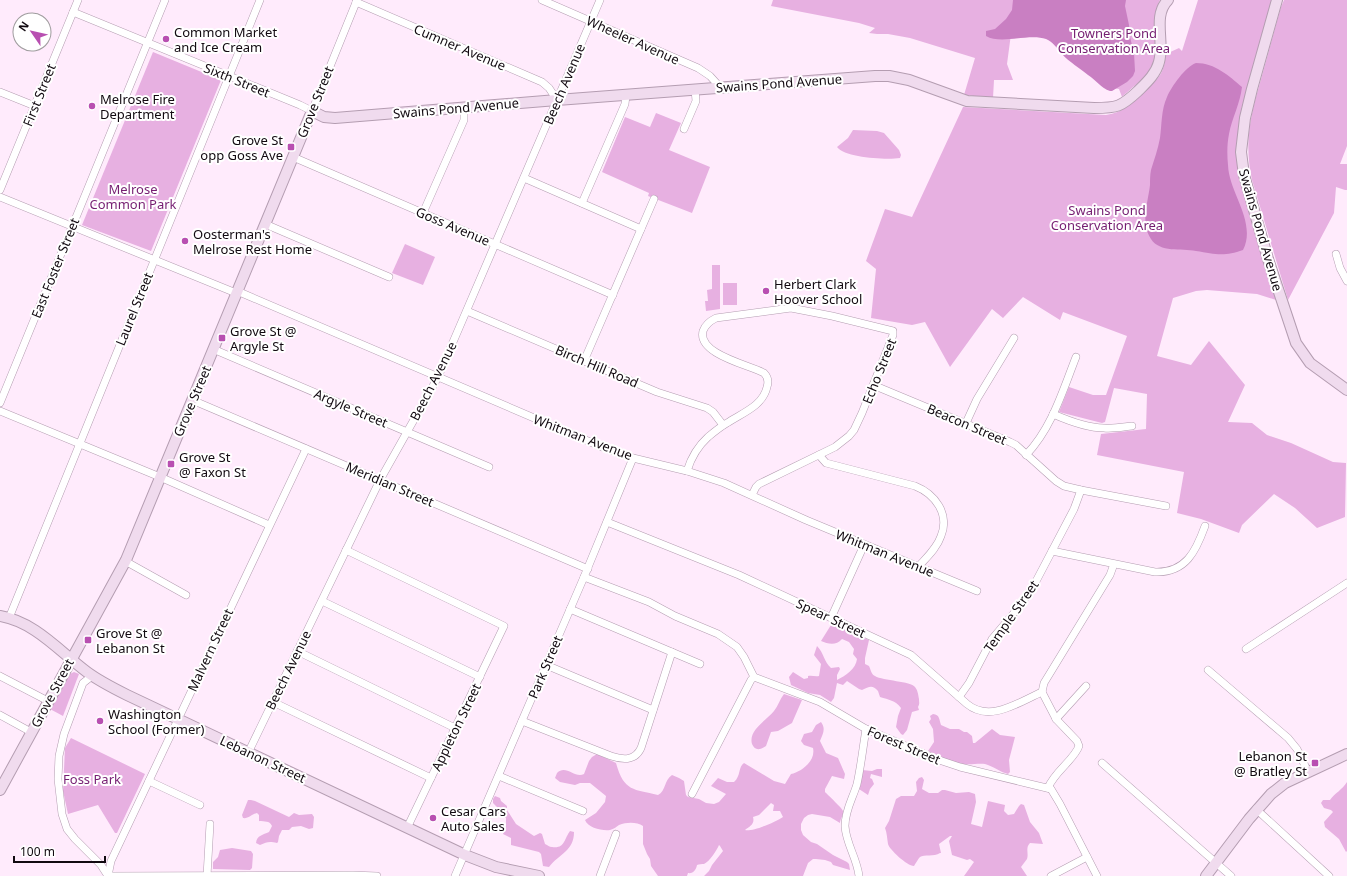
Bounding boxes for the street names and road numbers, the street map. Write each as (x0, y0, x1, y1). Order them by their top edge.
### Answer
street label: Wheeler Avenue (584, 11, 682, 69)
street label: Cumner Avenue (411, 20, 509, 74)
street label: Beech Avenue (539, 41, 589, 127)
street label: Sixth Street (201, 59, 273, 102)
street label: First Street (18, 61, 60, 129)
street label: Grove Street (292, 63, 338, 141)
street label: Swains Pond Avenue (715, 70, 843, 96)
street label: Swains Pond Avenue (392, 94, 520, 122)
street label: Swains Pond Avenue (1235, 167, 1287, 293)
street label: Goss Avenue (413, 202, 493, 250)
street label: East Foster Street (27, 215, 83, 321)
street label: Laurel Street (111, 269, 157, 348)
street label: Echo Street (858, 335, 900, 406)
street label: Beech Avenue (405, 338, 461, 424)
street label: Birch Hill Road (553, 340, 641, 392)
street label: Grove Street (169, 362, 215, 439)
street label: Argyle Street (311, 384, 391, 432)
street label: Beacon Street (924, 399, 1010, 449)
street label: Whitman Avenue (531, 410, 635, 464)
street label: Meridian Street (343, 457, 437, 511)
street label: Whitman Avenue (833, 525, 937, 581)
street label: Temple Street (979, 576, 1043, 656)
street label: Spear Street (793, 594, 869, 642)
street label: Malvern Street (183, 605, 237, 694)
street label: Beech Avenue (261, 627, 315, 713)
street label: Park Street (524, 632, 567, 701)
street label: Grove Street (26, 655, 78, 731)
street label: Appleton Street (427, 680, 485, 774)
street label: Forest Street (865, 722, 944, 769)
street label: Lebanon Street (217, 731, 309, 787)

